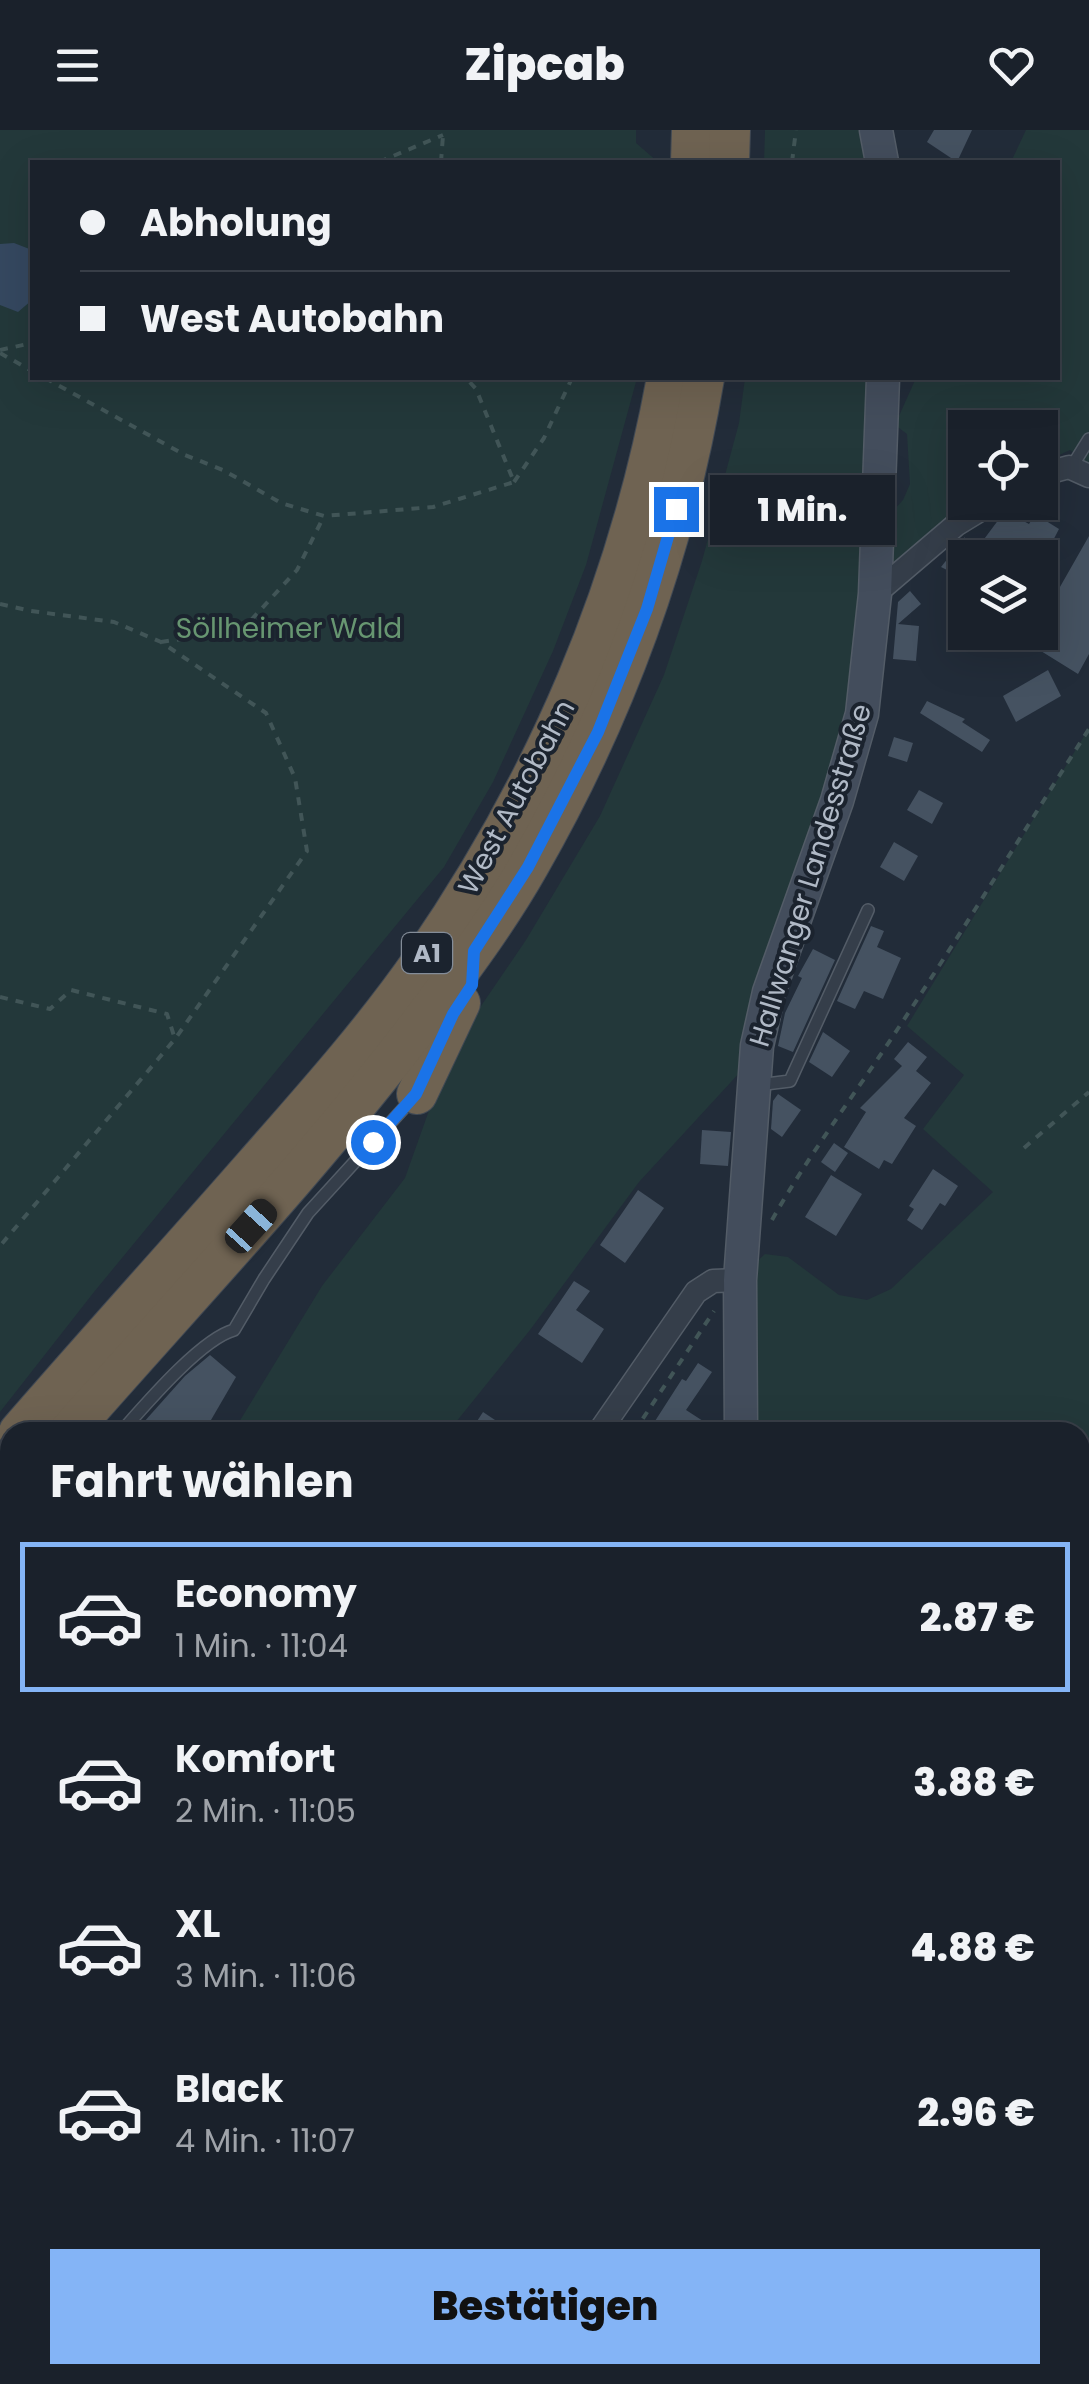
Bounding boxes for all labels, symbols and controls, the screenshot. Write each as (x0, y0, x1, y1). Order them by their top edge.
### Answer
text: Zipcab (464, 33, 625, 96)
icon: menu (50, 38, 105, 93)
icon: heart (984, 38, 1039, 93)
text: Abholung (140, 196, 332, 249)
text: West Autobahn (140, 292, 444, 345)
map controls (948, 410, 1058, 650)
button: locate (948, 410, 1058, 520)
callout: 1 Min. (711, 474, 896, 544)
route end (654, 487, 699, 532)
text: 1 Min. (758, 487, 847, 532)
button: layers (948, 540, 1058, 650)
park label: Söllheimer Wald (176, 609, 402, 648)
street label: West Autobahn (449, 693, 584, 902)
street label: Hallwanger Landesstraße (740, 699, 881, 1051)
road number: A1 (402, 933, 452, 973)
route start (351, 1120, 396, 1165)
car (220, 1194, 282, 1258)
text: Fahrt wählen (50, 1450, 354, 1513)
text: Economy (175, 1567, 357, 1620)
icon: car (55, 1572, 145, 1662)
text: 2.87 € (920, 1591, 1035, 1644)
text: 1 Min. · 11:04 (175, 1623, 348, 1668)
text: Komfort (175, 1732, 336, 1785)
icon: car (55, 1737, 145, 1827)
text: 3.88 € (913, 1756, 1035, 1809)
text: 2 Min. · 11:05 (175, 1788, 356, 1833)
text: XL (175, 1897, 220, 1950)
icon: car (55, 1902, 145, 1992)
text: 4.88 € (910, 1921, 1035, 1974)
text: 3 Min. · 11:06 (175, 1953, 357, 1998)
text: Black (175, 2062, 284, 2115)
icon: car (55, 2067, 145, 2157)
text: 2.96 € (917, 2086, 1035, 2139)
text: 4 Min. · 11:07 (175, 2118, 355, 2163)
button: Bestätigen (50, 2249, 1040, 2364)

